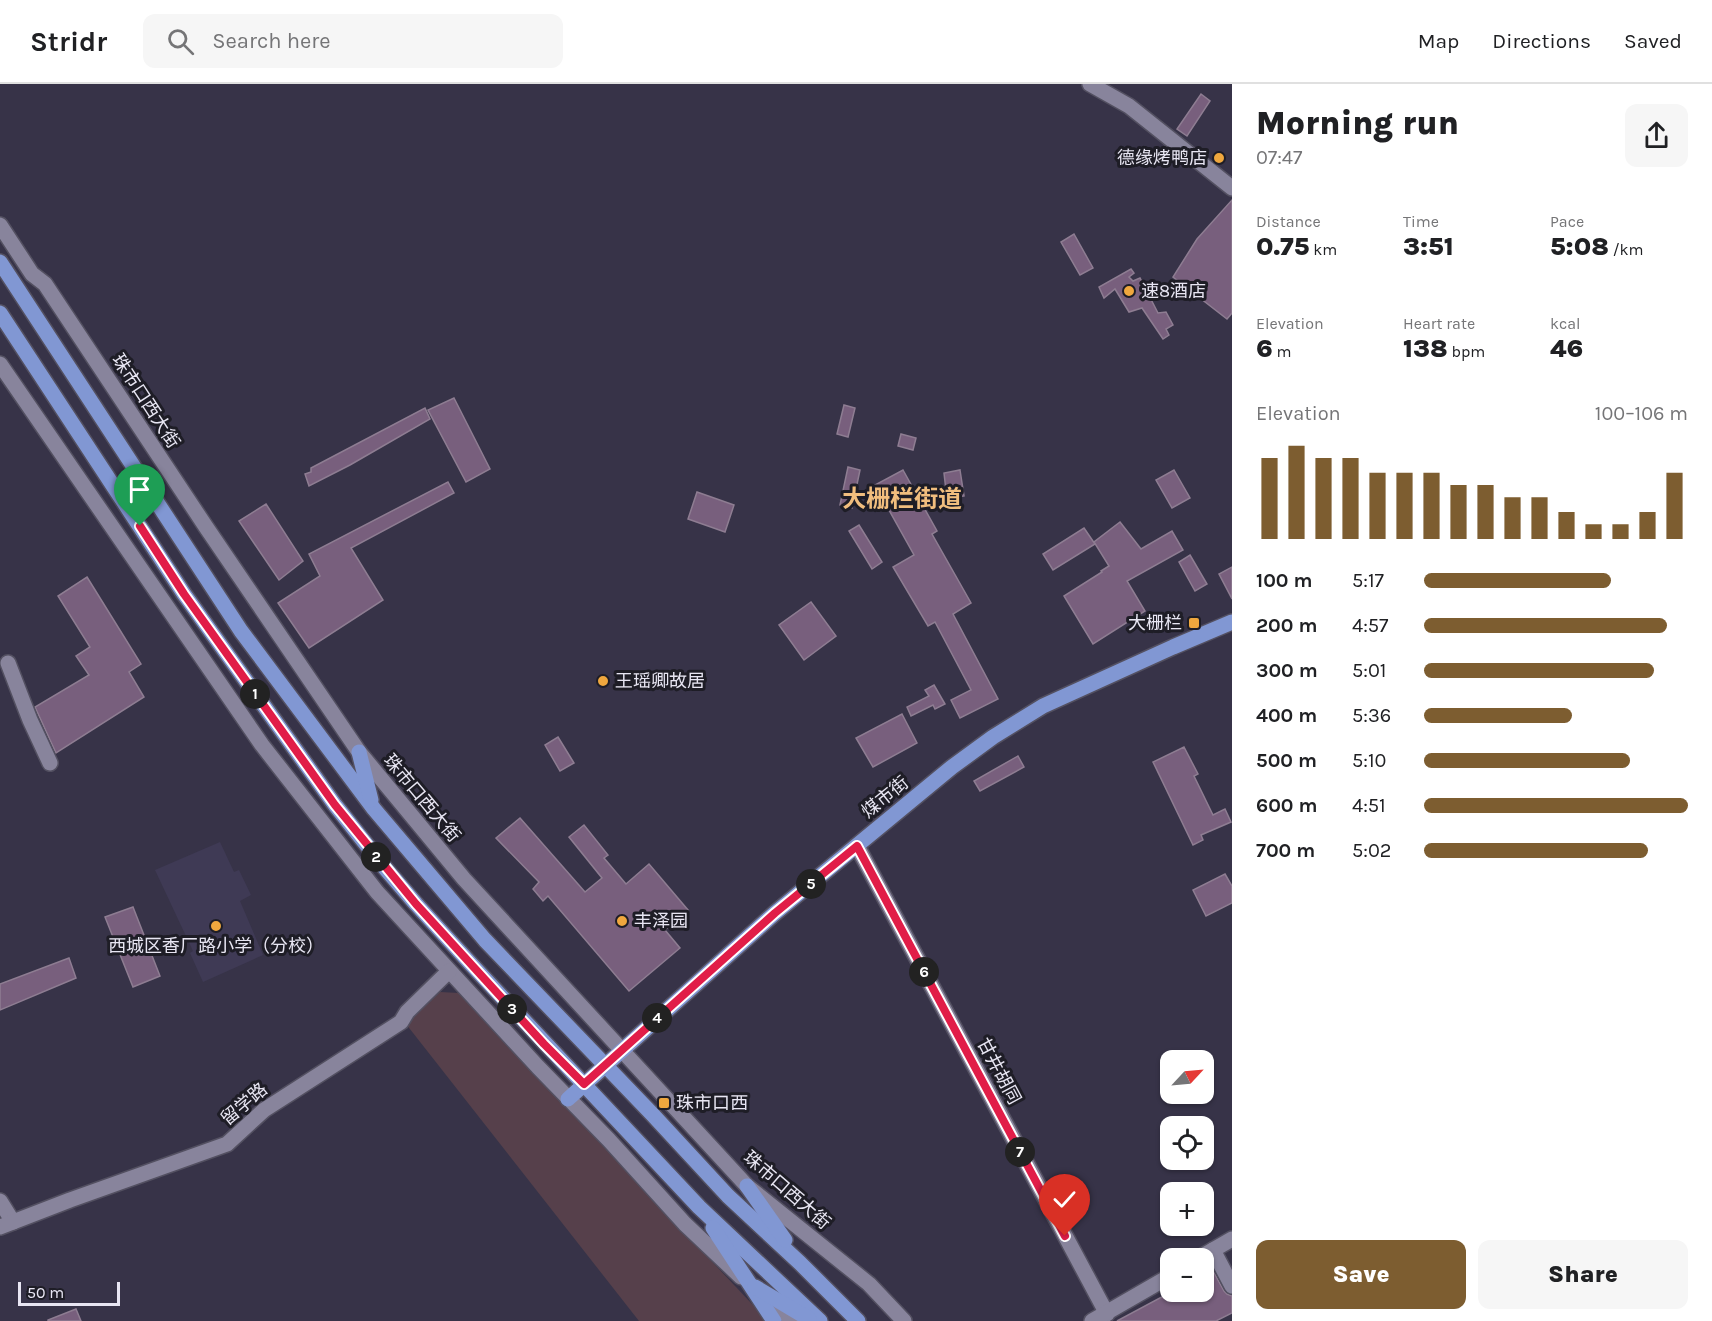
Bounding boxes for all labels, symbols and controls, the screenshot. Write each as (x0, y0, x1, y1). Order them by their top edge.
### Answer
search box (143, 14, 563, 68)
text: Stridr (30, 25, 107, 58)
icon: search (164, 25, 197, 58)
text: Search here (212, 28, 331, 54)
text: Map (1418, 29, 1459, 53)
text: Directions (1492, 29, 1591, 53)
text: Saved (1624, 29, 1682, 53)
text: Morning run (1256, 104, 1459, 142)
button: share (1625, 104, 1688, 167)
text: 07:47 (1256, 146, 1302, 169)
place label: 德缘烤鸭店 (1117, 147, 1207, 169)
marker: 德缘烤鸭店 (1212, 151, 1226, 165)
text: Distance (1256, 212, 1321, 231)
text: Time (1403, 212, 1439, 231)
text: Pace (1550, 212, 1584, 231)
text: 0.75 (1256, 231, 1309, 262)
text: 3:51 (1403, 231, 1454, 262)
text: 5:08 (1550, 231, 1609, 262)
text: km (1309, 240, 1337, 259)
text: /km (1609, 240, 1644, 259)
place label: 速8酒店 (1141, 280, 1206, 302)
marker: 速8酒店 (1122, 284, 1136, 298)
text: Elevation (1256, 314, 1324, 333)
text: Heart rate (1403, 314, 1475, 333)
text: kcal (1550, 314, 1581, 333)
text: 6 (1256, 333, 1273, 364)
text: 138 (1403, 333, 1448, 364)
text: 46 (1550, 333, 1583, 364)
text: m (1273, 342, 1292, 361)
text: bpm (1448, 342, 1485, 361)
street label: 珠市口西大街 (107, 350, 185, 452)
text: Elevation (1256, 402, 1341, 425)
text: 100–106 m (1595, 402, 1688, 425)
pin (114, 464, 165, 526)
icon: arrive (123, 473, 156, 506)
district label: 大栅栏街道 (842, 485, 962, 513)
text: 100 m (1256, 569, 1312, 592)
text: 5:17 (1352, 569, 1384, 592)
place label: 大栅栏 (1128, 612, 1182, 634)
text: 200 m (1256, 614, 1317, 637)
text: 4:57 (1352, 614, 1388, 637)
marker: 大栅栏 (1187, 616, 1201, 630)
text: 300 m (1256, 659, 1318, 682)
text: 5:01 (1352, 659, 1386, 682)
place label: 王瑶卿故居 (615, 670, 705, 692)
marker: 王瑶卿故居 (596, 674, 610, 688)
pin: 1 (240, 679, 270, 709)
text: 1 (252, 684, 258, 703)
text: 400 m (1256, 704, 1317, 727)
text: 5:36 (1352, 704, 1391, 727)
text: 500 m (1256, 749, 1317, 772)
text: 5:10 (1352, 749, 1386, 772)
street label: 珠市口西大街 (379, 750, 465, 846)
street label: 煤市街 (857, 771, 913, 823)
text: 600 m (1256, 794, 1317, 817)
text: 4:51 (1352, 794, 1386, 817)
text: 700 m (1256, 839, 1315, 862)
text: 5:02 (1352, 839, 1391, 862)
pin: 2 (361, 842, 391, 872)
text: 2 (371, 847, 381, 866)
pin: 5 (796, 869, 826, 899)
text: 5 (806, 874, 816, 893)
place label: 丰泽园 (634, 910, 688, 932)
marker: 丰泽园 (615, 914, 629, 928)
marker: 西城区香厂路小学（分校） (209, 919, 223, 933)
place label: 西城区香厂路小学（分校） (108, 935, 324, 957)
pin: 6 (909, 957, 939, 987)
text: 6 (919, 962, 929, 981)
pin: 3 (497, 994, 527, 1024)
text: 3 (507, 999, 517, 1018)
pin: 4 (642, 1003, 672, 1033)
text: 4 (652, 1008, 662, 1027)
street label: 甘井胡同 (972, 1034, 1026, 1108)
north arrow (1160, 1050, 1214, 1104)
map controls (1160, 1050, 1214, 1302)
street label: 留学路 (216, 1078, 272, 1130)
place label: 珠市口西 (676, 1092, 748, 1114)
marker: 珠市口西 (657, 1096, 671, 1110)
button: locate (1160, 1116, 1214, 1170)
pin: 7 (1005, 1137, 1035, 1167)
text: 7 (1016, 1142, 1024, 1161)
street label: 珠市口西大街 (739, 1146, 835, 1234)
pin (1039, 1174, 1090, 1236)
button: + (1160, 1182, 1214, 1236)
icon: check (1048, 1183, 1081, 1216)
button: Save (1256, 1240, 1466, 1309)
button: Share (1478, 1240, 1688, 1309)
button: − (1160, 1248, 1214, 1302)
scale bar (18, 1279, 120, 1306)
text: 50 m (27, 1283, 64, 1302)

